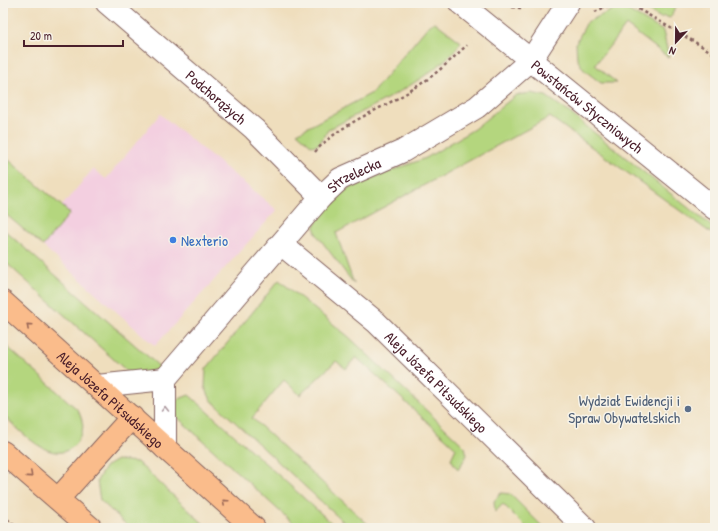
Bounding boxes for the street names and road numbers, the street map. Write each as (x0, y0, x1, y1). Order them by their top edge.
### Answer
street label: Powstańców Styczniowych (527, 54, 648, 158)
street label: Podchorążych (181, 65, 251, 129)
street label: Strzelecka (322, 152, 384, 197)
street label: Aleja Józefa Piłsudskiego (380, 326, 493, 437)
street label: Aleja Józefa Piłsudskiego (53, 345, 169, 453)

